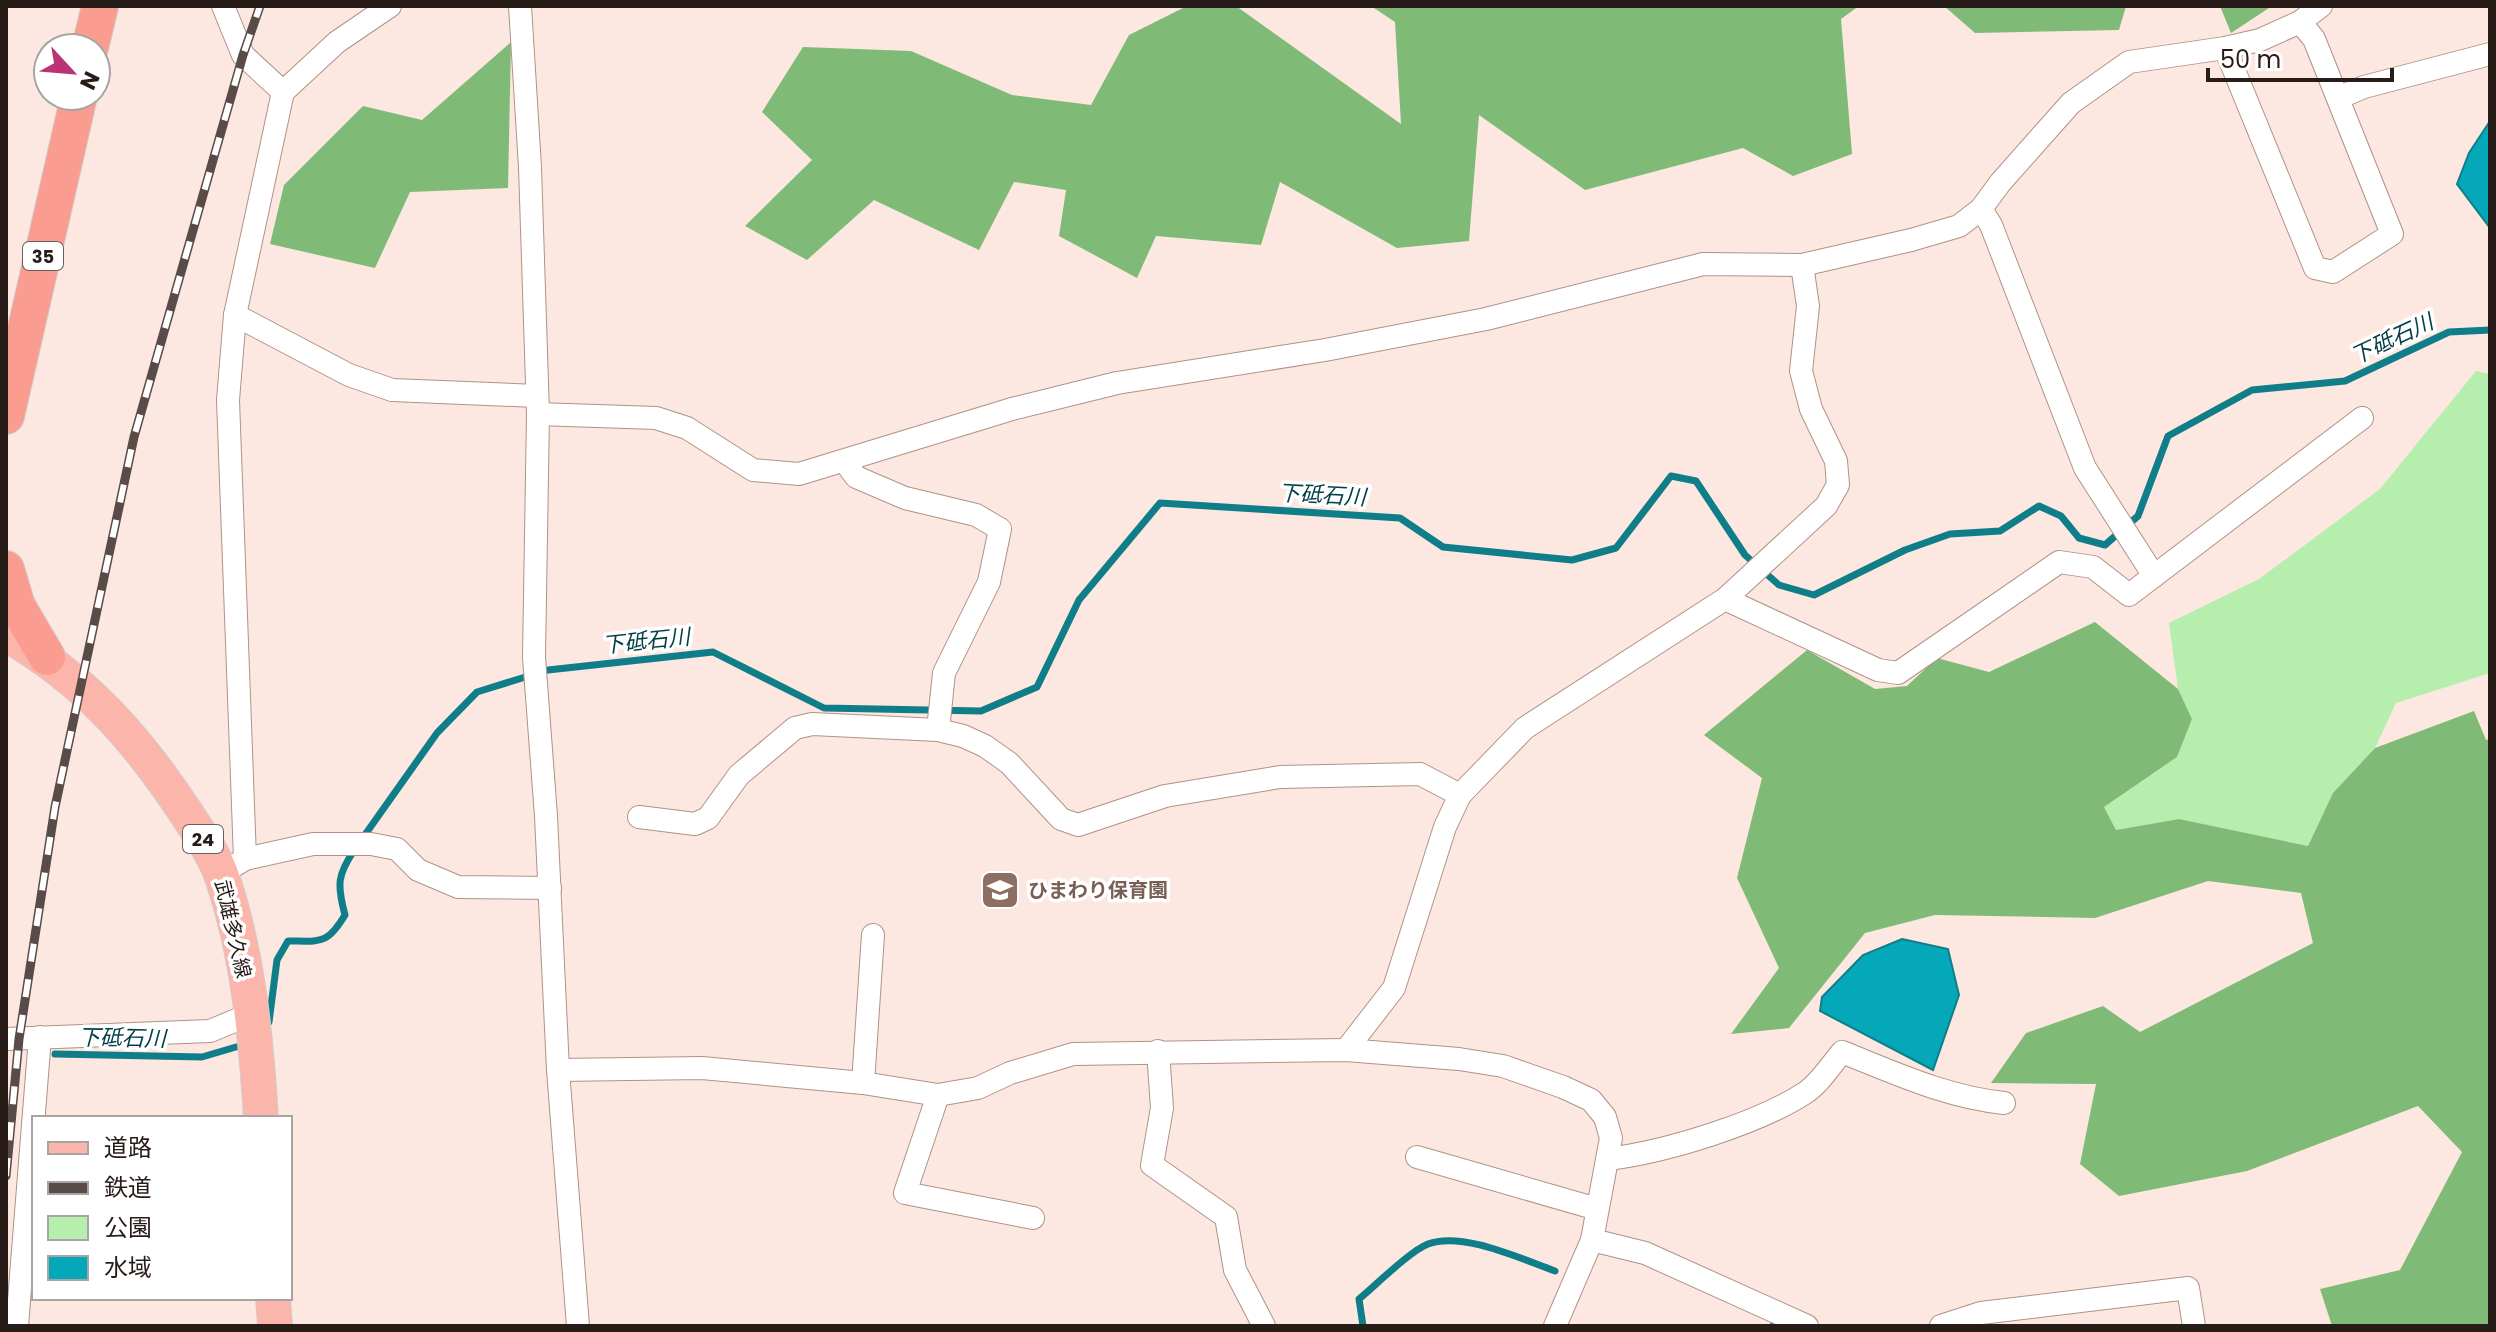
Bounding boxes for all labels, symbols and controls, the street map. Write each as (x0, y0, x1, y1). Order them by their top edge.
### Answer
north arrow (32, 32, 112, 112)
scale bar (2208, 32, 2392, 82)
text: 50 m (2220, 43, 2281, 76)
text: N (72, 66, 107, 95)
road number: 35 (23, 242, 63, 270)
water label: 下砥石川 (2346, 306, 2440, 372)
water label: 下砥石川 (1277, 477, 1369, 513)
water label: 下砥石川 (601, 621, 693, 661)
road number: 24 (183, 825, 223, 853)
school or university icon: ひまわり保育園 (979, 869, 1021, 911)
place label: ひまわり保育園 (1028, 876, 1168, 904)
street label: 武雄多久線 (208, 877, 258, 981)
water label: 下砥石川 (78, 1022, 168, 1054)
legend (32, 1116, 292, 1300)
text: 道路 (104, 1131, 152, 1164)
text: 鉄道 (104, 1171, 152, 1204)
text: 公園 (104, 1211, 152, 1244)
text: 水域 (104, 1251, 152, 1284)

